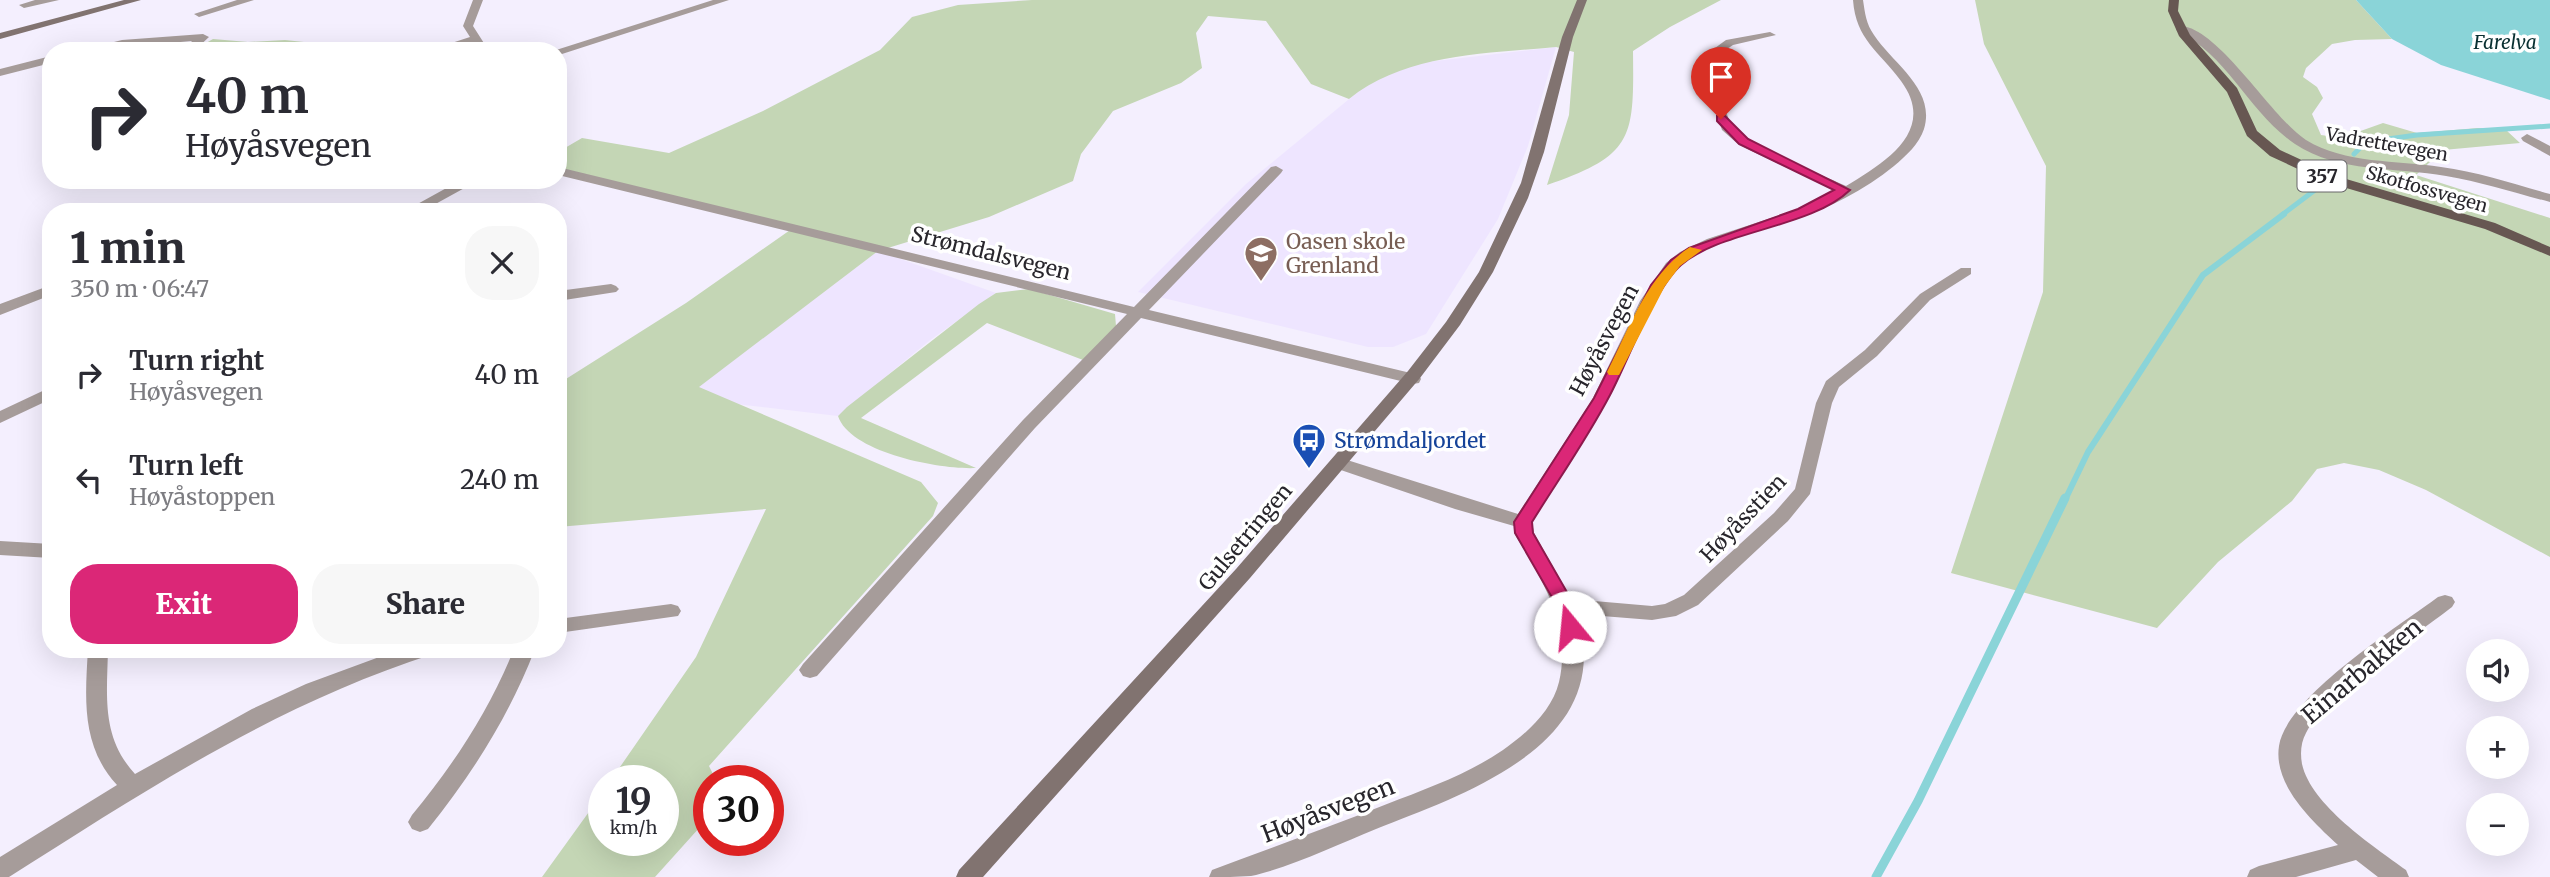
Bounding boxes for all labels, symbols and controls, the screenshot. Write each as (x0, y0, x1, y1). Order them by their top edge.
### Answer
water label: Farelva (2472, 30, 2537, 54)
pin (1691, 47, 1751, 119)
icon: arrive (1702, 58, 1740, 96)
text: 40 m (185, 65, 309, 126)
icon: right (70, 70, 161, 161)
street label: Vadrettevegen (2323, 122, 2450, 166)
text: Høyåsvegen (185, 126, 371, 166)
road number: 357 (2298, 160, 2346, 192)
street label: Skotfossvegen (2364, 161, 2491, 217)
street label: Strømdalsvegen (908, 220, 1074, 286)
text: 1 min (70, 222, 185, 274)
button: close (465, 226, 539, 300)
place label: Oasen skole Grenland (1286, 228, 1405, 279)
school or university icon: Oasen skole Grenland (1242, 234, 1280, 283)
text: 350 m · 06:47 (70, 274, 209, 303)
street label: Høyåsvegen (1563, 280, 1645, 400)
text: Turn right (129, 344, 264, 377)
icon: right (70, 356, 108, 394)
text: 40 m (475, 358, 539, 391)
text: Høyåsvegen (129, 377, 263, 406)
bus stop icon: Strømdaljordet (1290, 421, 1328, 470)
place label: Strømdaljordet (1334, 427, 1486, 454)
text: Turn left (129, 449, 243, 482)
icon: left (70, 461, 108, 499)
text: 240 m (460, 463, 539, 496)
street label: Høyåsstien (1694, 468, 1792, 568)
street label: Gulsetringen (1192, 478, 1298, 596)
text: Høyåstoppen (129, 482, 275, 511)
button: Exit (70, 564, 298, 644)
button: Share (312, 564, 539, 644)
position arrow (1533, 590, 1607, 664)
street label: Einarbakken (2295, 612, 2429, 730)
map controls (2466, 639, 2529, 856)
button: sound (2466, 639, 2529, 702)
button: + (2466, 716, 2529, 779)
speed limit sign: 30 (693, 765, 784, 856)
street label: Høyåsvegen (1257, 770, 1399, 850)
text: 19 (615, 779, 652, 823)
button: − (2466, 793, 2529, 856)
text: km/h (610, 816, 657, 839)

